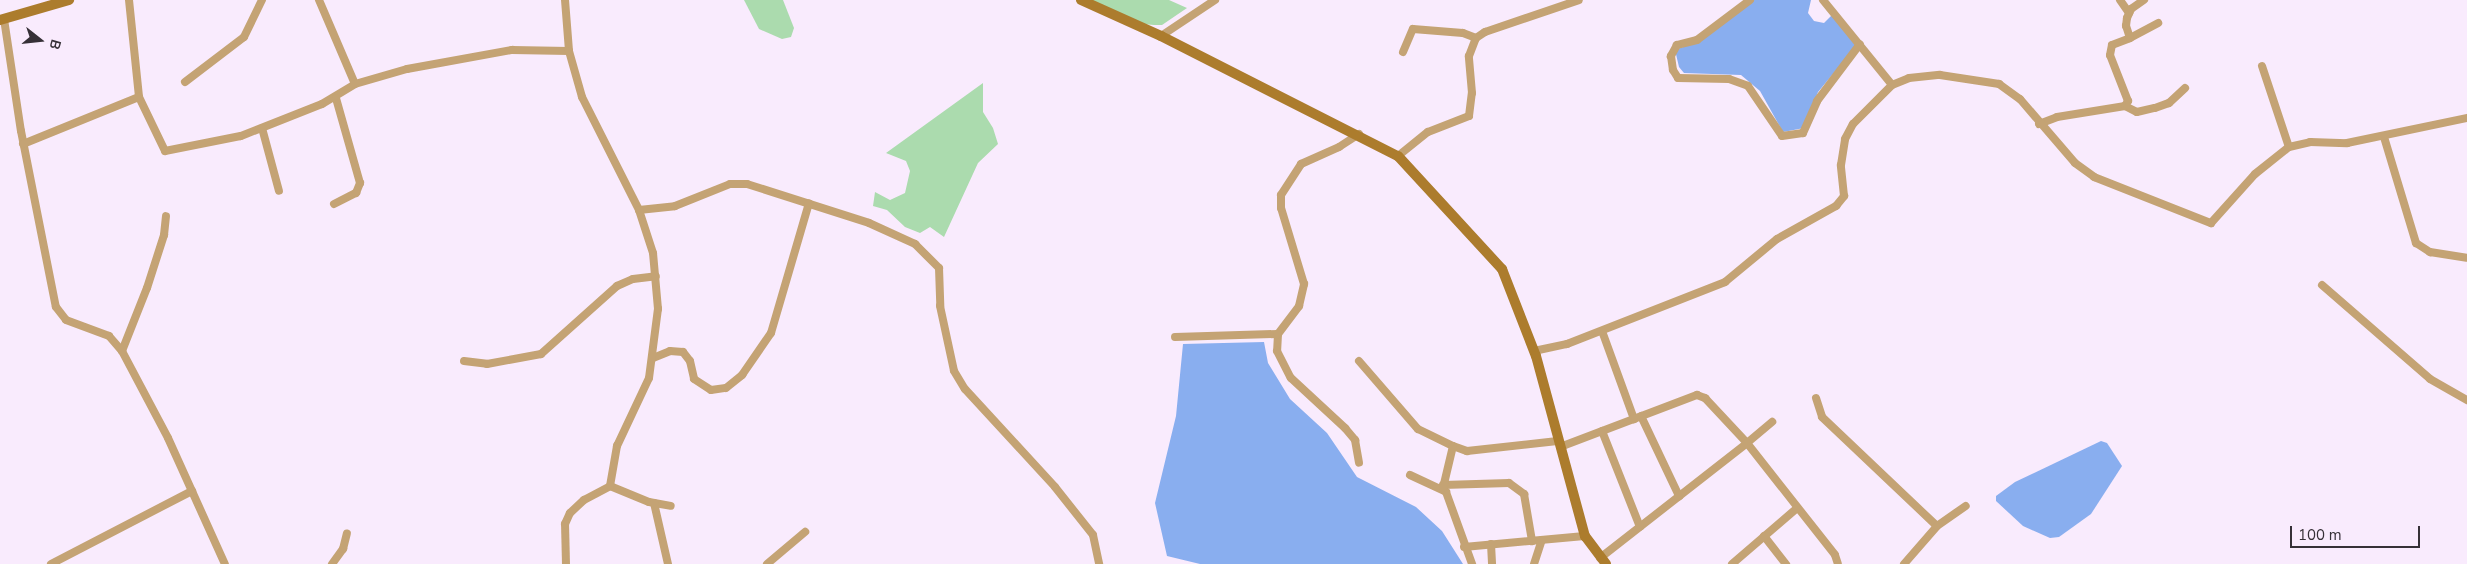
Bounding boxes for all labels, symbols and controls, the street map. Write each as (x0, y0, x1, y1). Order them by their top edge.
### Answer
north arrow (15, 15, 65, 65)
text: B (44, 37, 65, 52)
scale bar (2292, 516, 2422, 548)
text: 100 m (2298, 525, 2342, 545)

